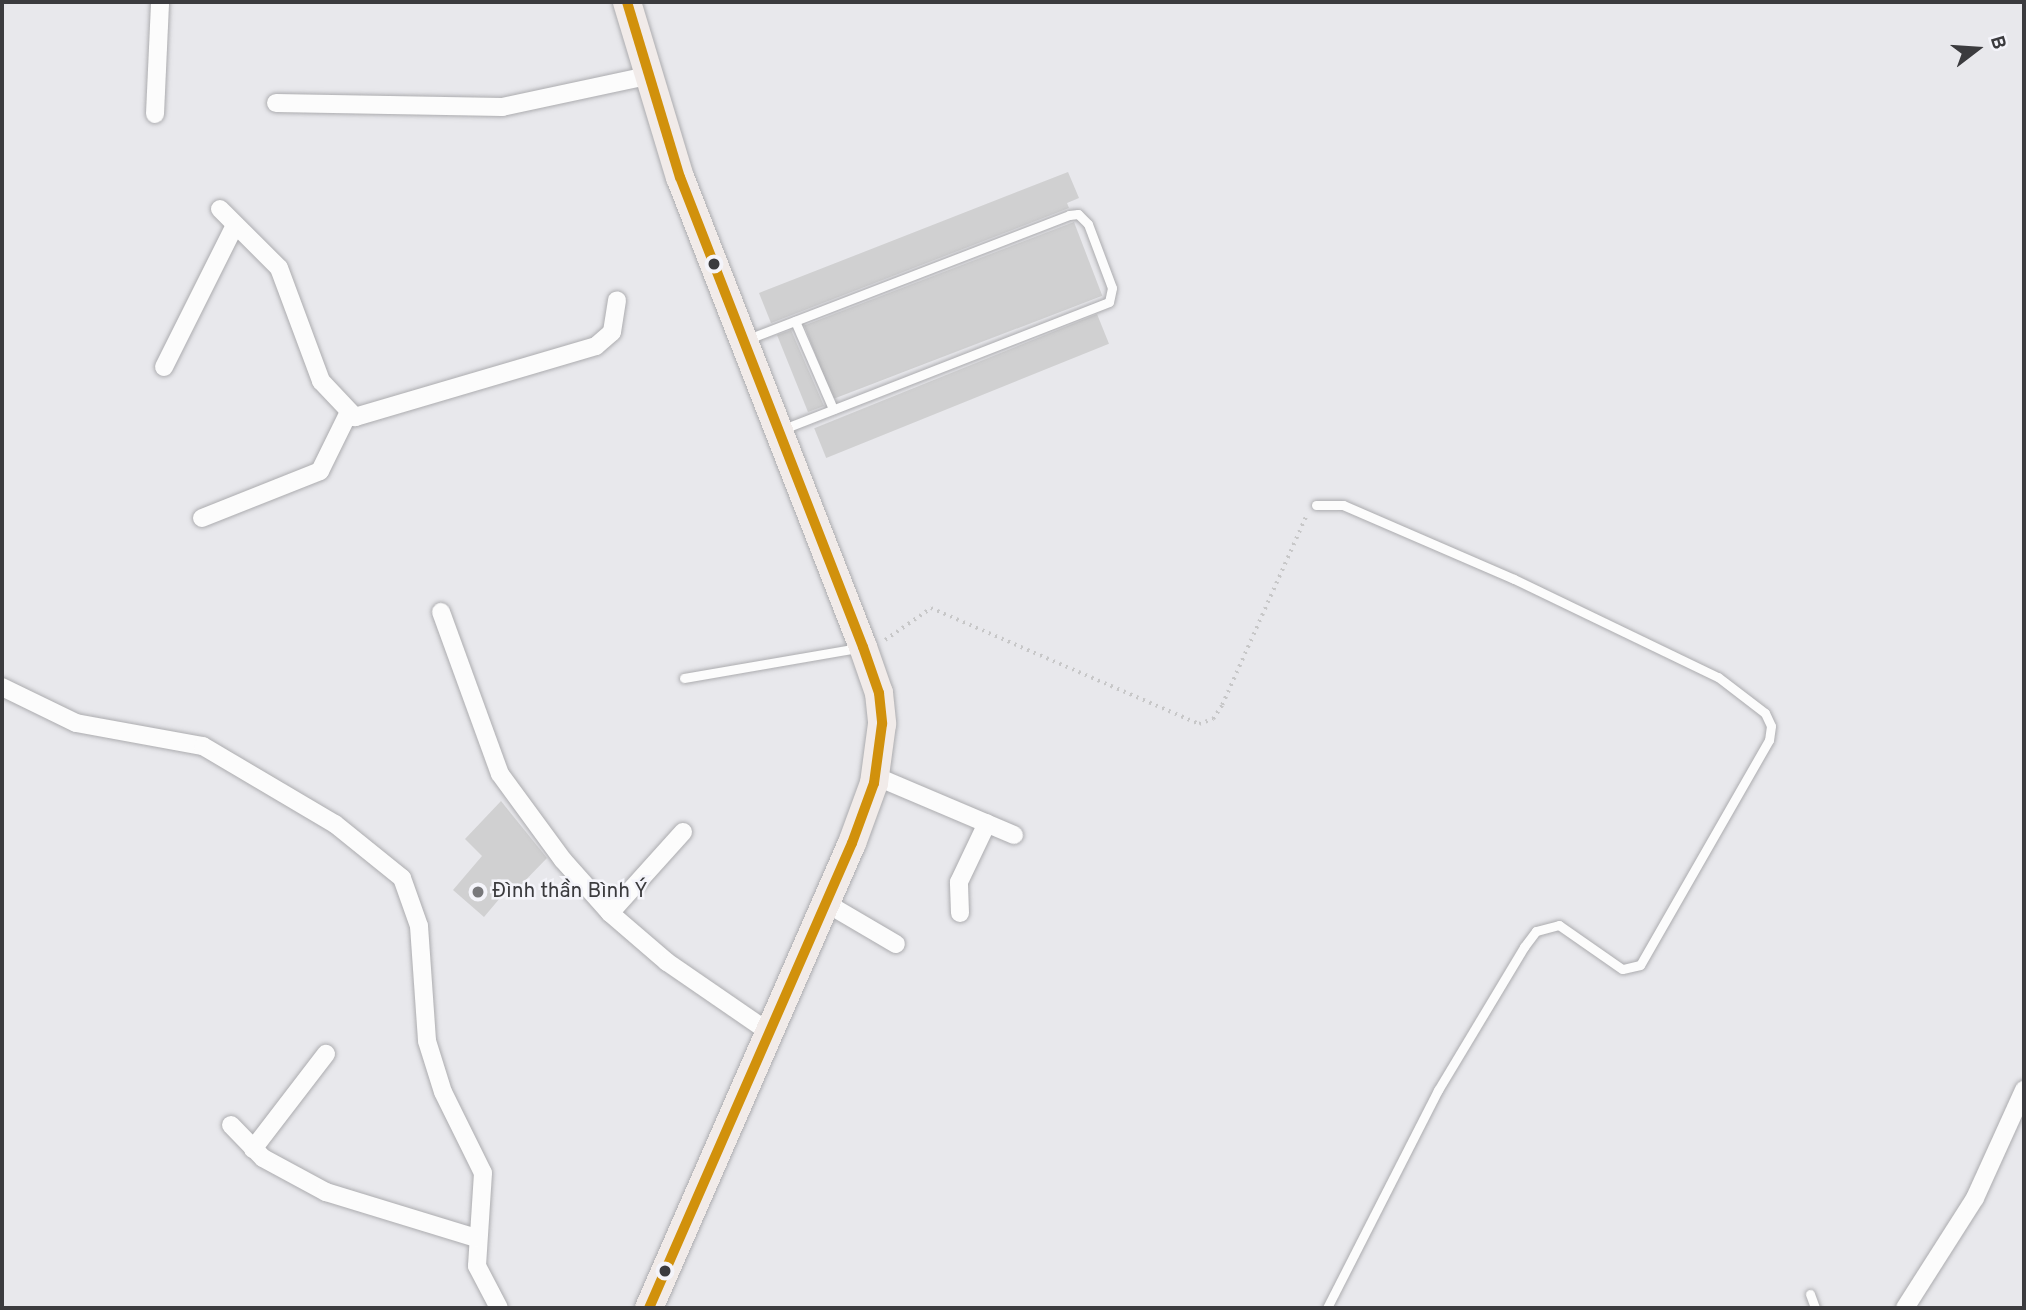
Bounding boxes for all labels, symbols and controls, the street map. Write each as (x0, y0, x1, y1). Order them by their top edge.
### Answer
north arrow (1942, 14, 2012, 84)
text: B (1984, 33, 2010, 53)
unlabelled marker (707, 257, 721, 271)
place label: Đình thần Bình Ý (492, 879, 649, 905)
marker: Đình thần Bình Ý (470, 884, 486, 900)
unlabelled marker (658, 1264, 672, 1278)

